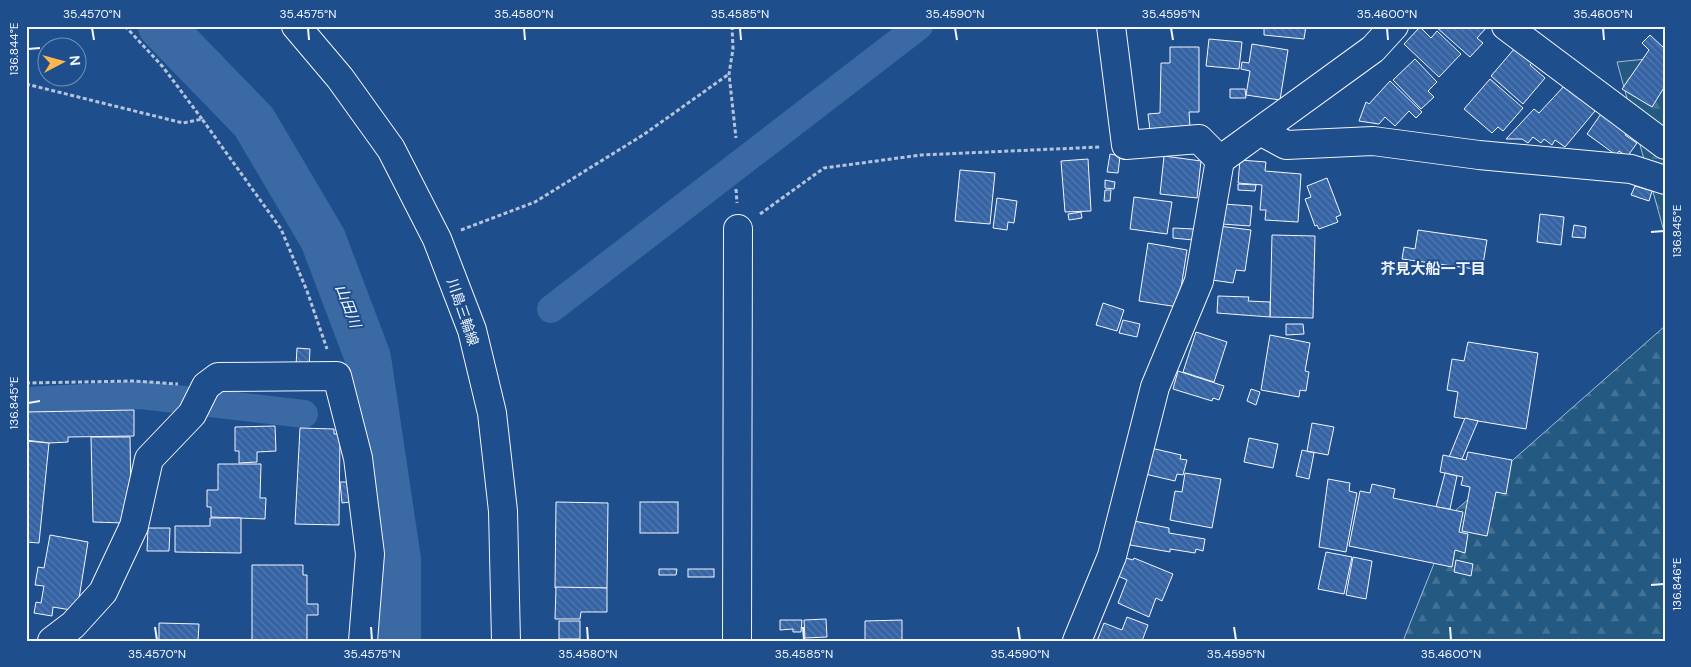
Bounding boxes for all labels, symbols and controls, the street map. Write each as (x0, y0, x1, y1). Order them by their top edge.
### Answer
text: 35.4570°N (63, 6, 121, 22)
text: 35.4575°N (280, 6, 336, 22)
text: 35.4580°N (494, 6, 554, 22)
text: 35.4585°N (711, 6, 769, 22)
text: 35.4590°N (925, 6, 985, 22)
text: 35.4595°N (1142, 6, 1200, 22)
text: 35.4600°N (1357, 6, 1417, 22)
text: 35.4605°N (1573, 6, 1633, 22)
text: 136.844°E (6, 22, 22, 76)
north arrow (38, 38, 88, 88)
text: N (65, 55, 84, 67)
text: 136.845°E (1669, 204, 1685, 258)
district label: 芥見大船一丁目 (1380, 259, 1486, 279)
street label: 川島三輪線 (443, 276, 483, 348)
water label: 山田川 (331, 281, 366, 332)
text: 136.845°E (6, 376, 22, 430)
text: 136.846°E (1669, 557, 1685, 611)
text: 35.4570°N (128, 646, 186, 662)
text: 35.4575°N (344, 646, 400, 662)
text: 35.4580°N (558, 646, 618, 662)
text: 35.4585°N (775, 646, 833, 662)
text: 35.4590°N (990, 646, 1050, 662)
text: 35.4595°N (1207, 646, 1265, 662)
text: 35.4600°N (1421, 646, 1481, 662)

